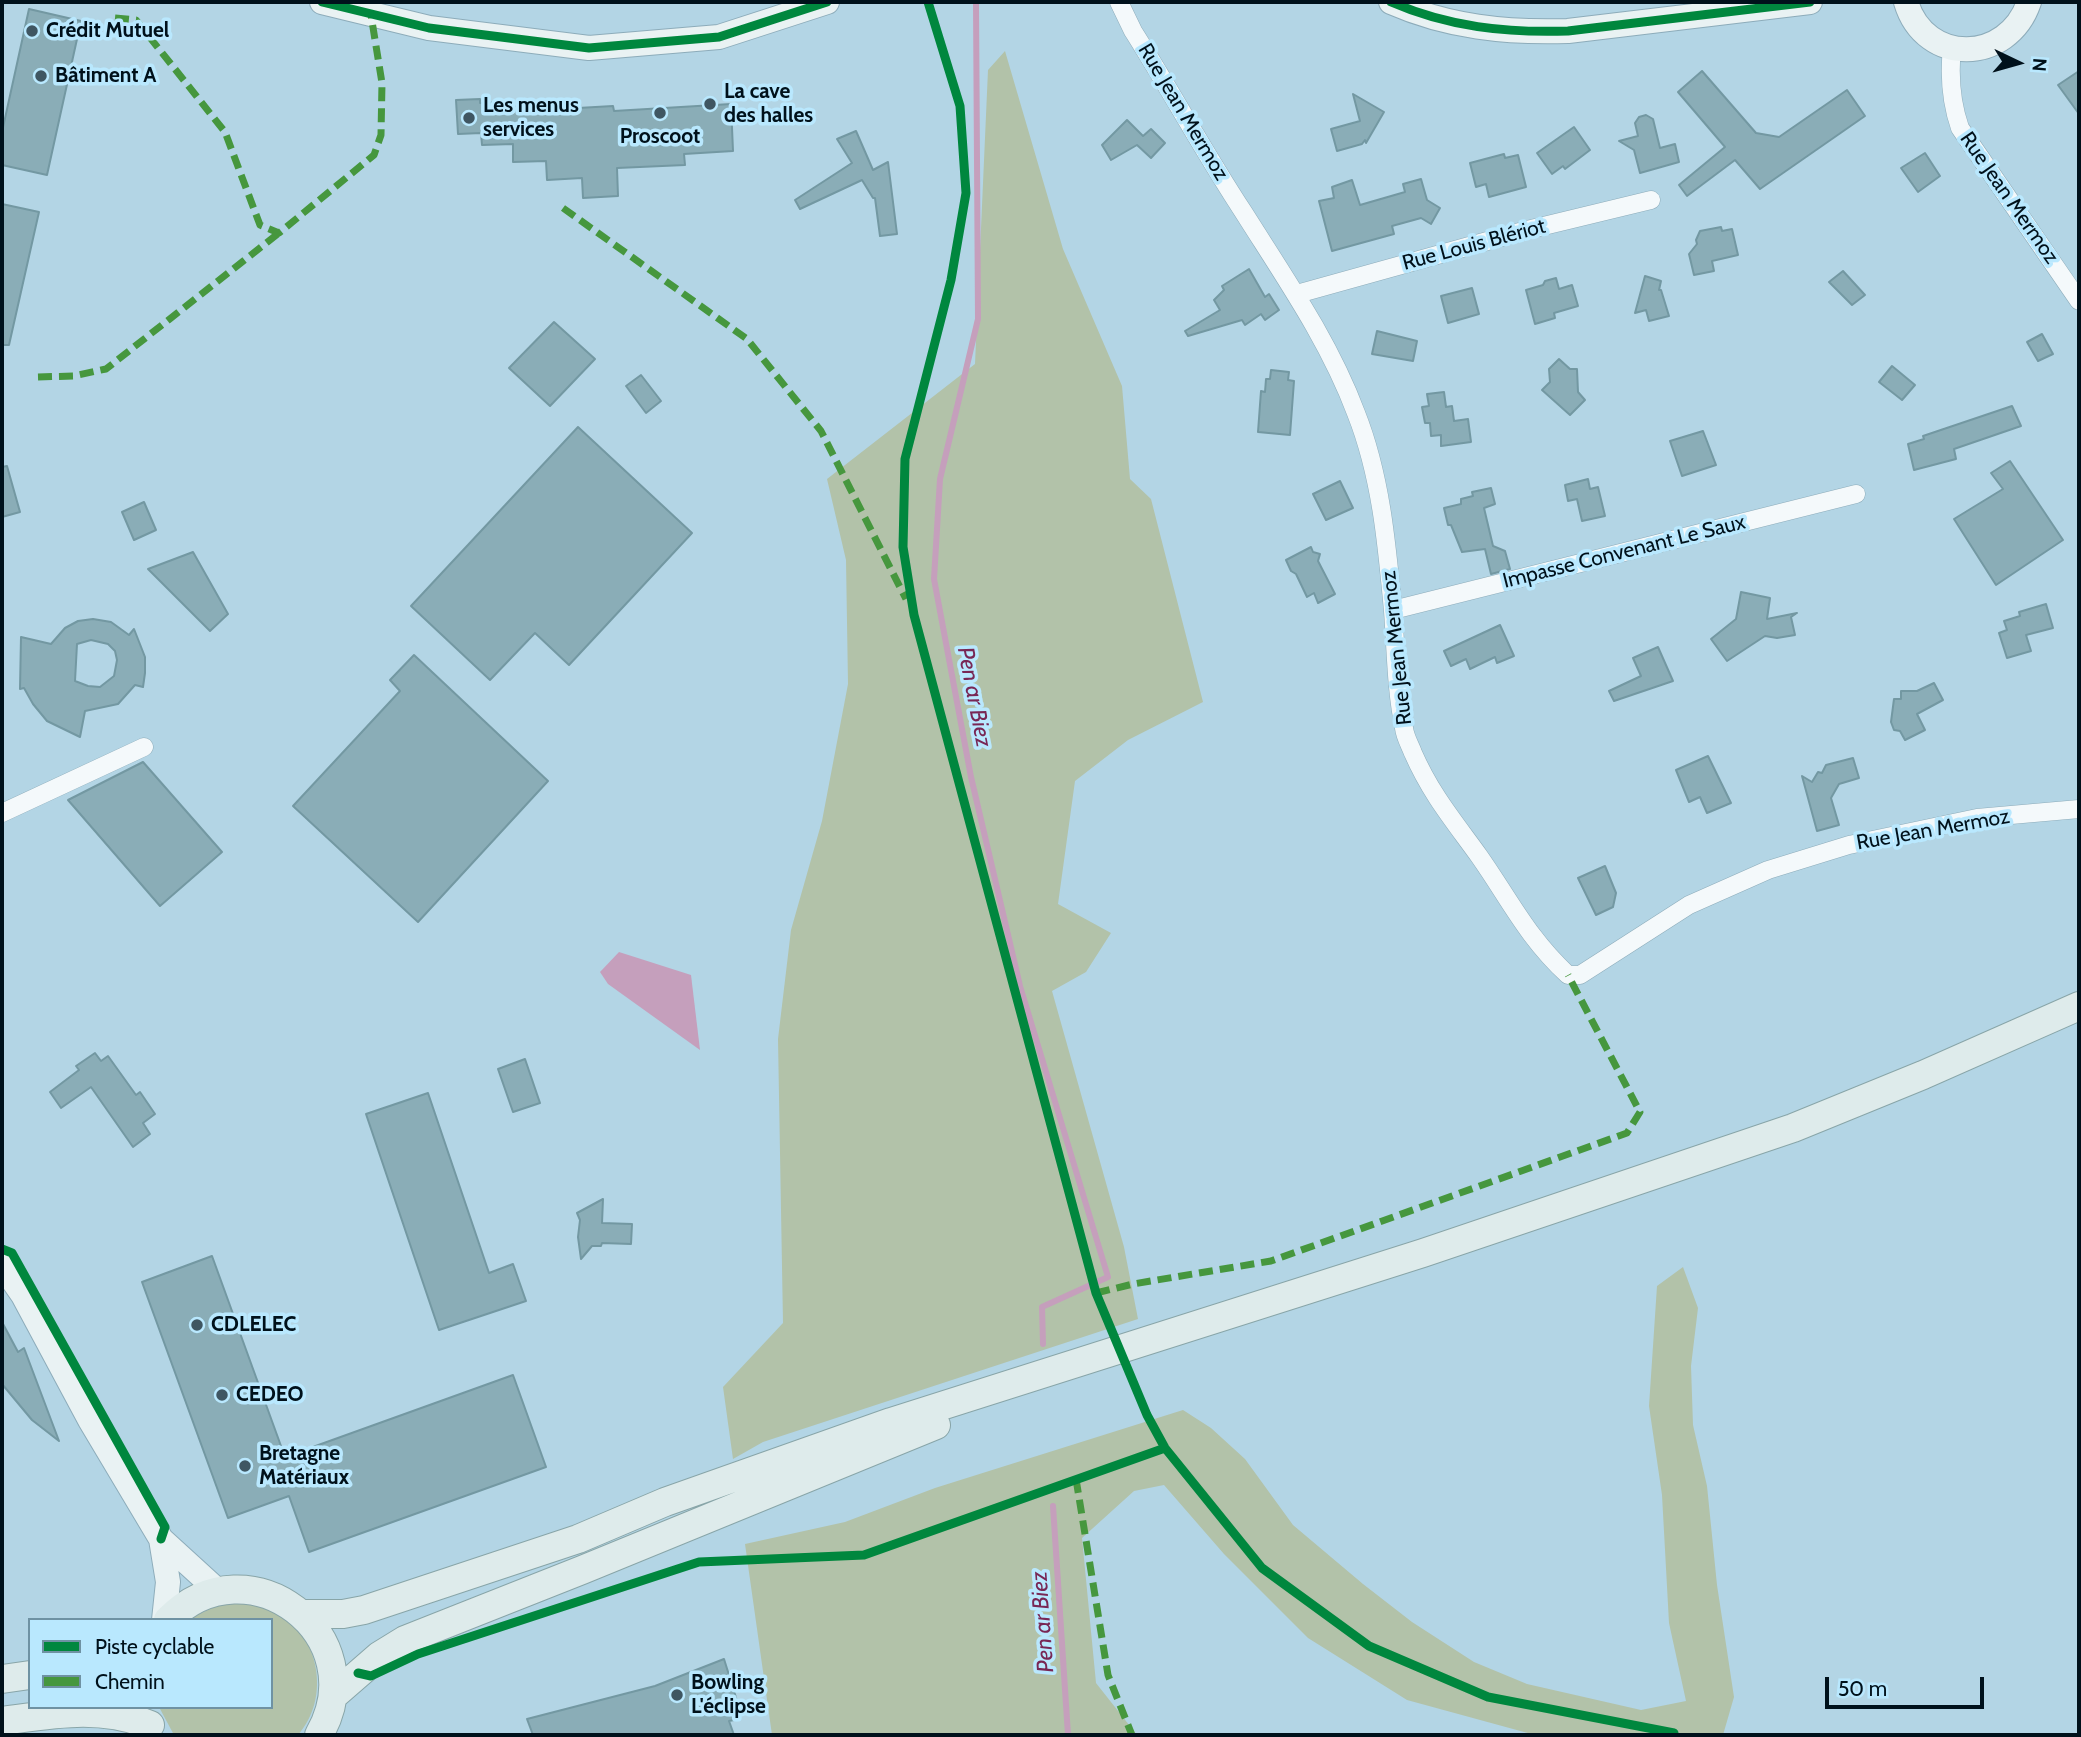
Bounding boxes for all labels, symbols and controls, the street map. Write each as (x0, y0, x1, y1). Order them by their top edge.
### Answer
place label: Crédit Mutuel (46, 18, 169, 44)
marker: Crédit Mutuel (24, 23, 40, 39)
north arrow (1983, 28, 2053, 98)
street label: Rue Jean Mermoz (1132, 39, 1234, 185)
text: N (2027, 57, 2051, 73)
place label: Bâtiment A (55, 63, 156, 89)
marker: Bâtiment A (33, 68, 49, 84)
place label: La cave des halles (724, 79, 813, 129)
place label: Les menus services (483, 93, 579, 143)
marker: La cave des halles (702, 96, 718, 112)
marker: Proscoot (652, 105, 668, 121)
marker: Les menus services (461, 110, 477, 126)
place label: Proscoot (620, 124, 700, 150)
street label: Rue Jean Mermoz (1954, 127, 2064, 269)
street label: Rue Louis Blériot (1400, 214, 1548, 276)
street label: Impasse Convenant Le Saux (1500, 510, 1748, 594)
street label: Rue Jean Mermoz (1376, 570, 1418, 726)
water label: Pen ar Biez (951, 644, 997, 750)
street label: Rue Jean Mermoz (1854, 804, 2012, 856)
place label: CDLELEC (211, 1312, 296, 1338)
marker: CDLELEC (189, 1317, 205, 1333)
place label: CEDEO (236, 1382, 304, 1408)
marker: CEDEO (214, 1387, 230, 1403)
place label: Bretagne Matériaux (259, 1441, 349, 1491)
marker: Bretagne Matériaux (237, 1458, 253, 1474)
water label: Pen ar Biez (1026, 1570, 1060, 1674)
legend (28, 1618, 273, 1709)
text: Piste cyclable (95, 1634, 214, 1659)
scale bar (1829, 1664, 1988, 1708)
text: Chemin (95, 1669, 165, 1694)
place label: Bowling L'éclipse (691, 1670, 766, 1720)
text: 50 m (1838, 1676, 1887, 1701)
marker: Bowling L'éclipse (669, 1687, 685, 1703)

